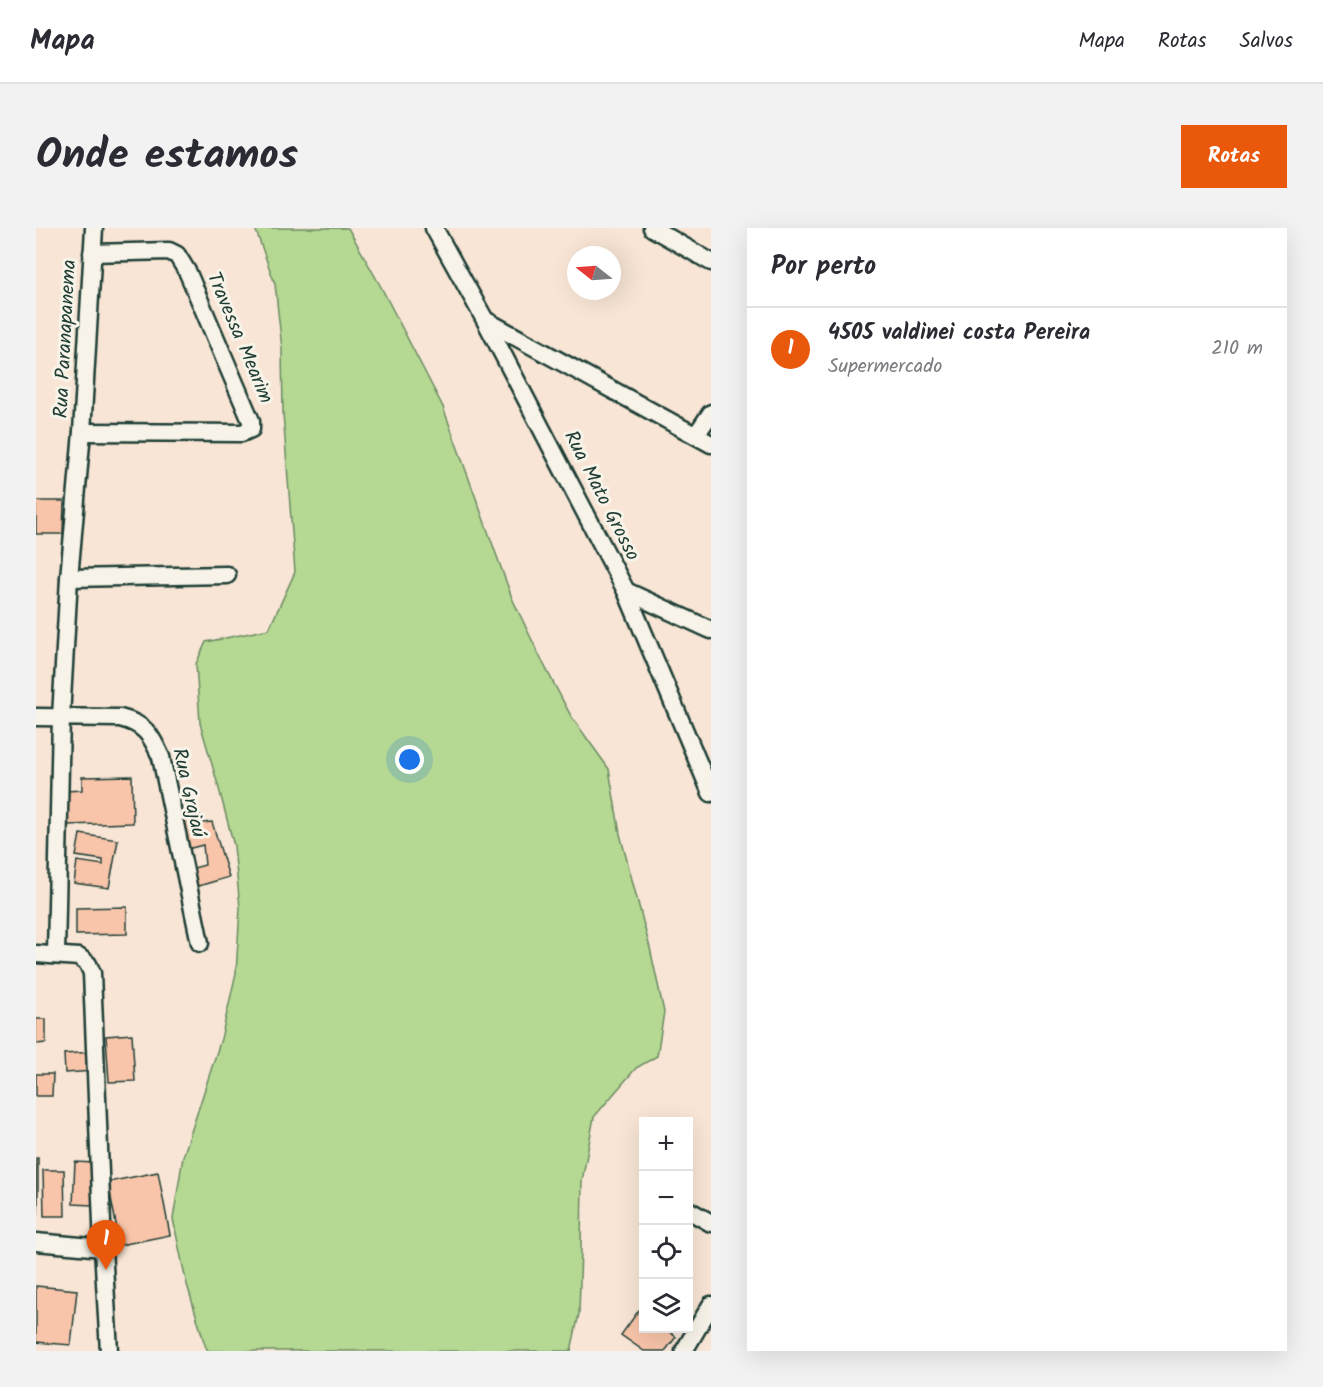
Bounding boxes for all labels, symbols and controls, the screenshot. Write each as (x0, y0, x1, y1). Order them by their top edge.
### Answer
text: Mapa (30, 19, 95, 64)
text: Mapa (1079, 25, 1125, 58)
text: Rotas (1158, 25, 1207, 58)
text: Salvos (1240, 25, 1293, 58)
text: Onde estamos (36, 123, 298, 190)
button: Rotas (1181, 125, 1287, 188)
north arrow (567, 246, 621, 300)
text: Por perto (771, 246, 876, 288)
street label: Rua Paranapanema (46, 259, 86, 419)
street label: Travessa Mearim (197, 267, 281, 409)
text: 4505 valdinei costa Pereira (828, 316, 1090, 351)
text: 1 (787, 333, 794, 365)
text: 210 m (1211, 333, 1263, 365)
text: Supermercado (828, 351, 942, 383)
street label: Rua Mato Grosso (554, 425, 648, 567)
street label: Rua Grajaú (162, 745, 214, 841)
your location (395, 745, 424, 774)
map controls (639, 1117, 693, 1333)
button: + (639, 1117, 693, 1171)
button: − (639, 1171, 693, 1225)
pin: 1 (86, 1220, 126, 1270)
button: locate (639, 1225, 693, 1279)
button: layers (639, 1279, 693, 1333)

